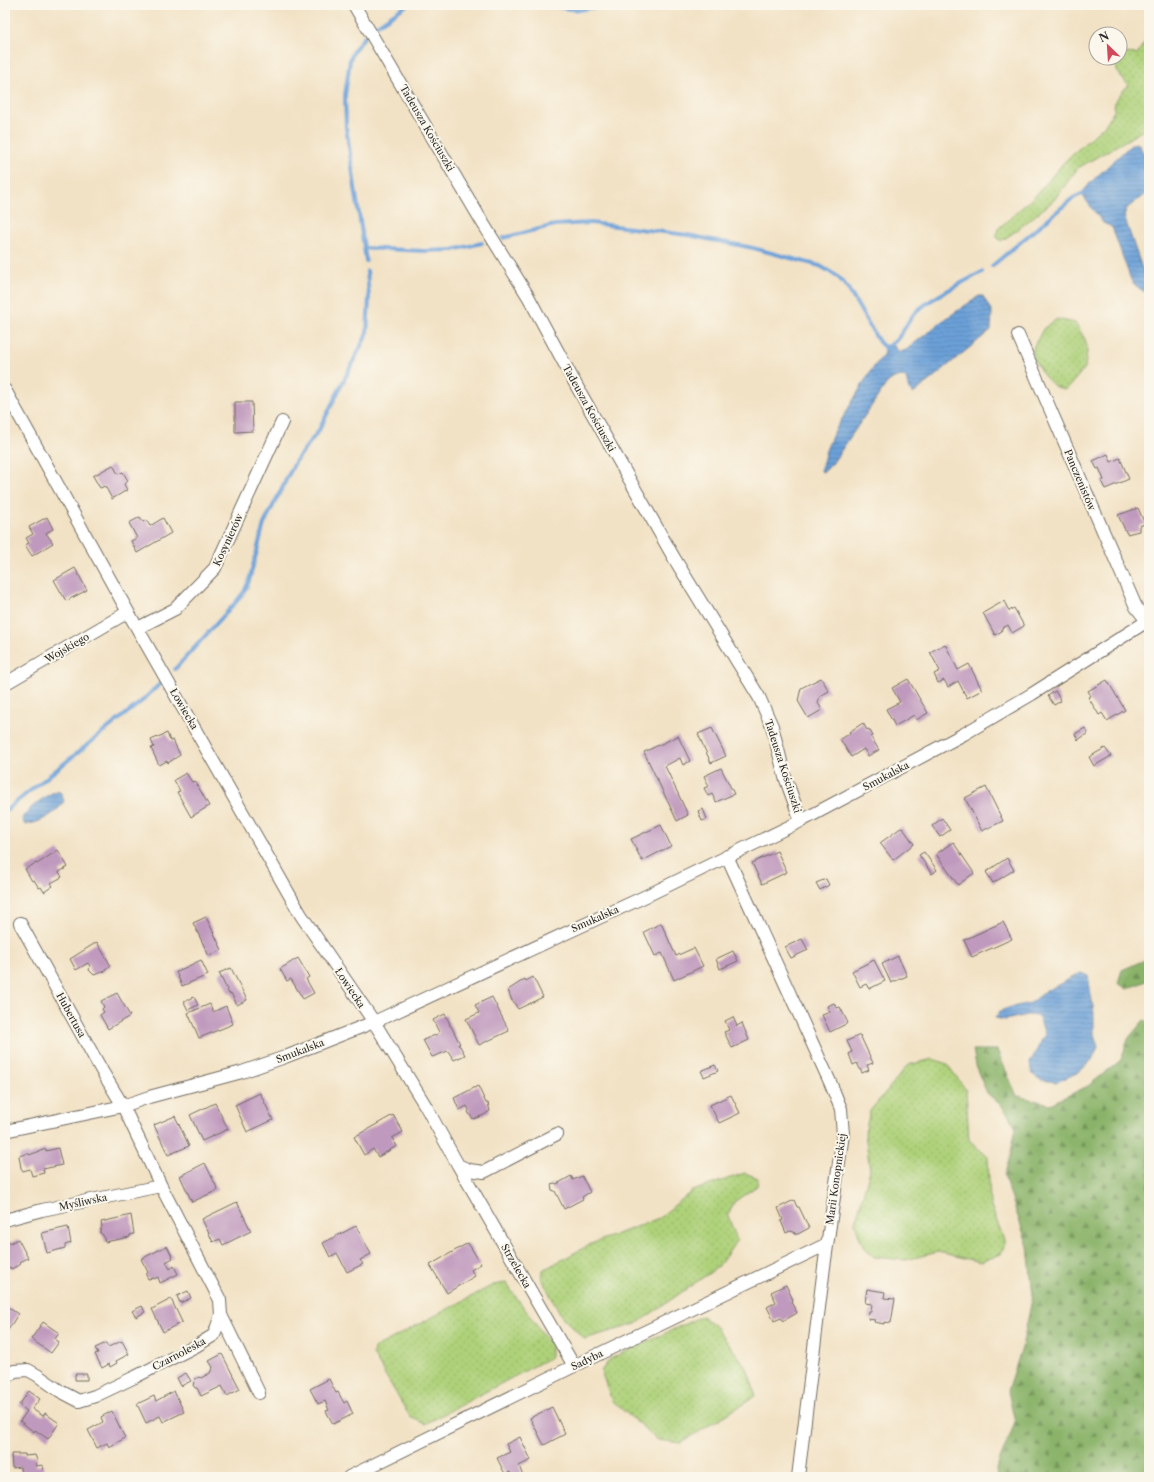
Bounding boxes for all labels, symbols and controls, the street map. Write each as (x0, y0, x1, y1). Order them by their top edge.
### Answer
north arrow (1088, 26, 1128, 66)
text: N (1096, 28, 1111, 45)
street label: Tadeusza Kościuszki (397, 82, 457, 174)
street label: Tadeusza Kościuszki (560, 362, 618, 454)
street label: Panczenistów (1061, 447, 1099, 513)
street label: Kosynierów (210, 511, 246, 568)
street label: Wojskiego (42, 630, 92, 666)
street label: Łowiecka (167, 686, 201, 733)
street label: Tadeusza Kościuszki (762, 718, 804, 814)
street label: Smukalska (861, 758, 912, 794)
street label: Smukalska (569, 903, 621, 935)
street label: Łowiecka (332, 966, 368, 1011)
street label: Hubertusa (53, 990, 89, 1041)
street label: Smukalska (274, 1036, 327, 1066)
street label: Marii Konopnickiej (823, 1132, 849, 1226)
street label: Myśliwska (58, 1190, 109, 1213)
street label: Strzelecka (498, 1241, 534, 1291)
street label: Czarnoleska (150, 1334, 209, 1373)
street label: Sadyba (569, 1346, 606, 1373)

